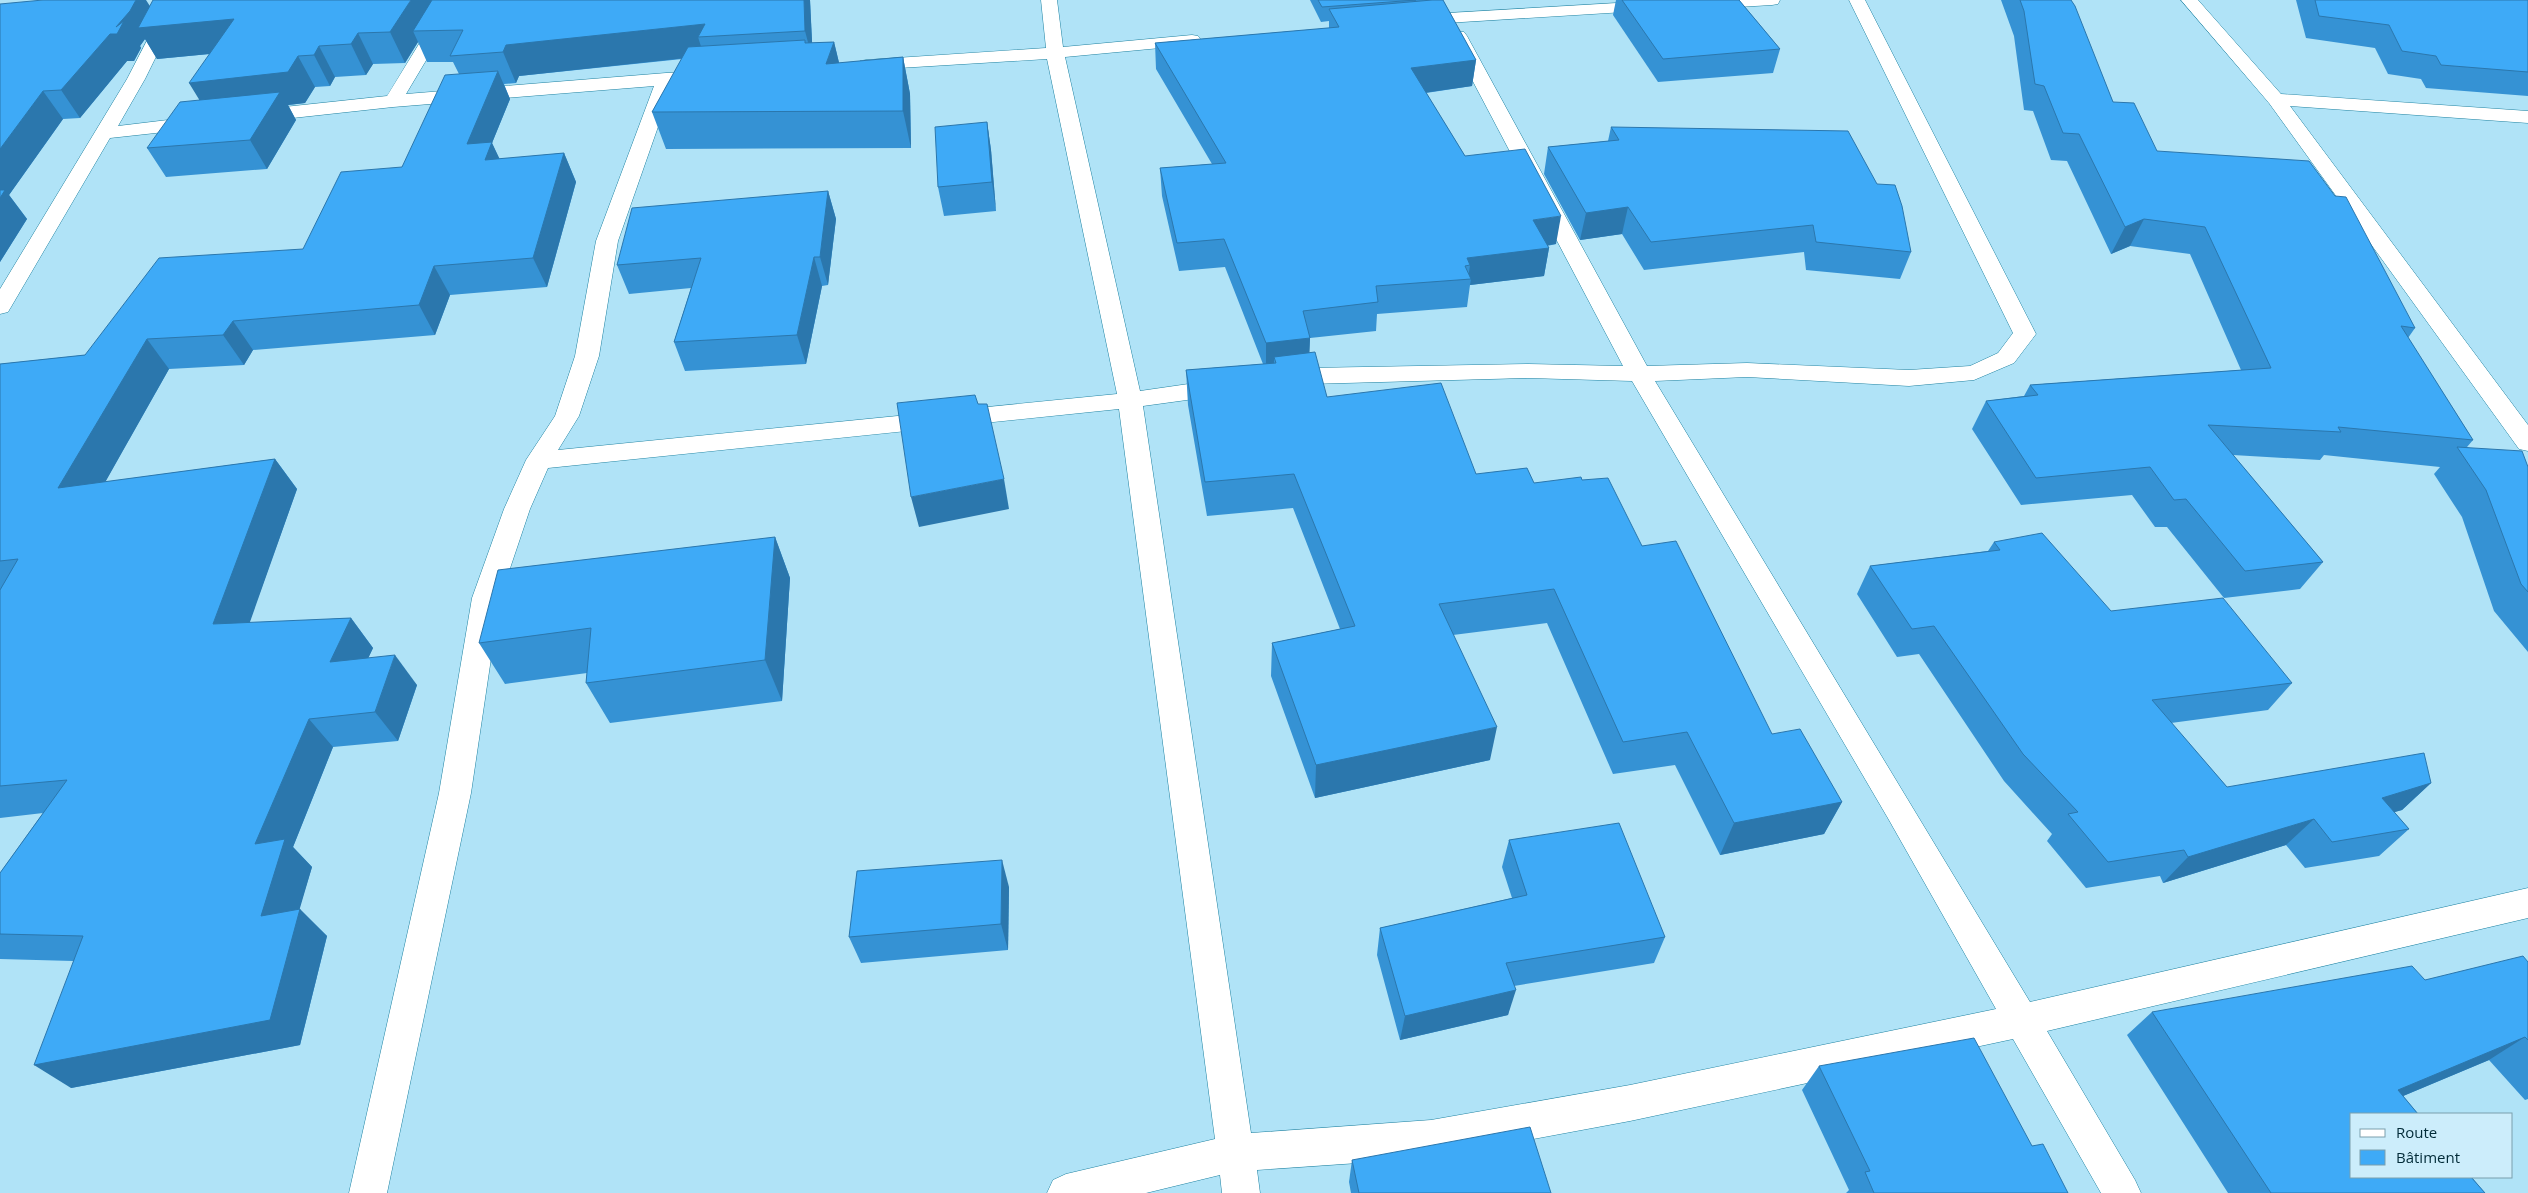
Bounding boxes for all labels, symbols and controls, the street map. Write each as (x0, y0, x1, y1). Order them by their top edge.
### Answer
legend (2350, 1113, 2513, 1178)
text: Route (2396, 1122, 2437, 1142)
text: Bâtiment (2396, 1147, 2460, 1167)

